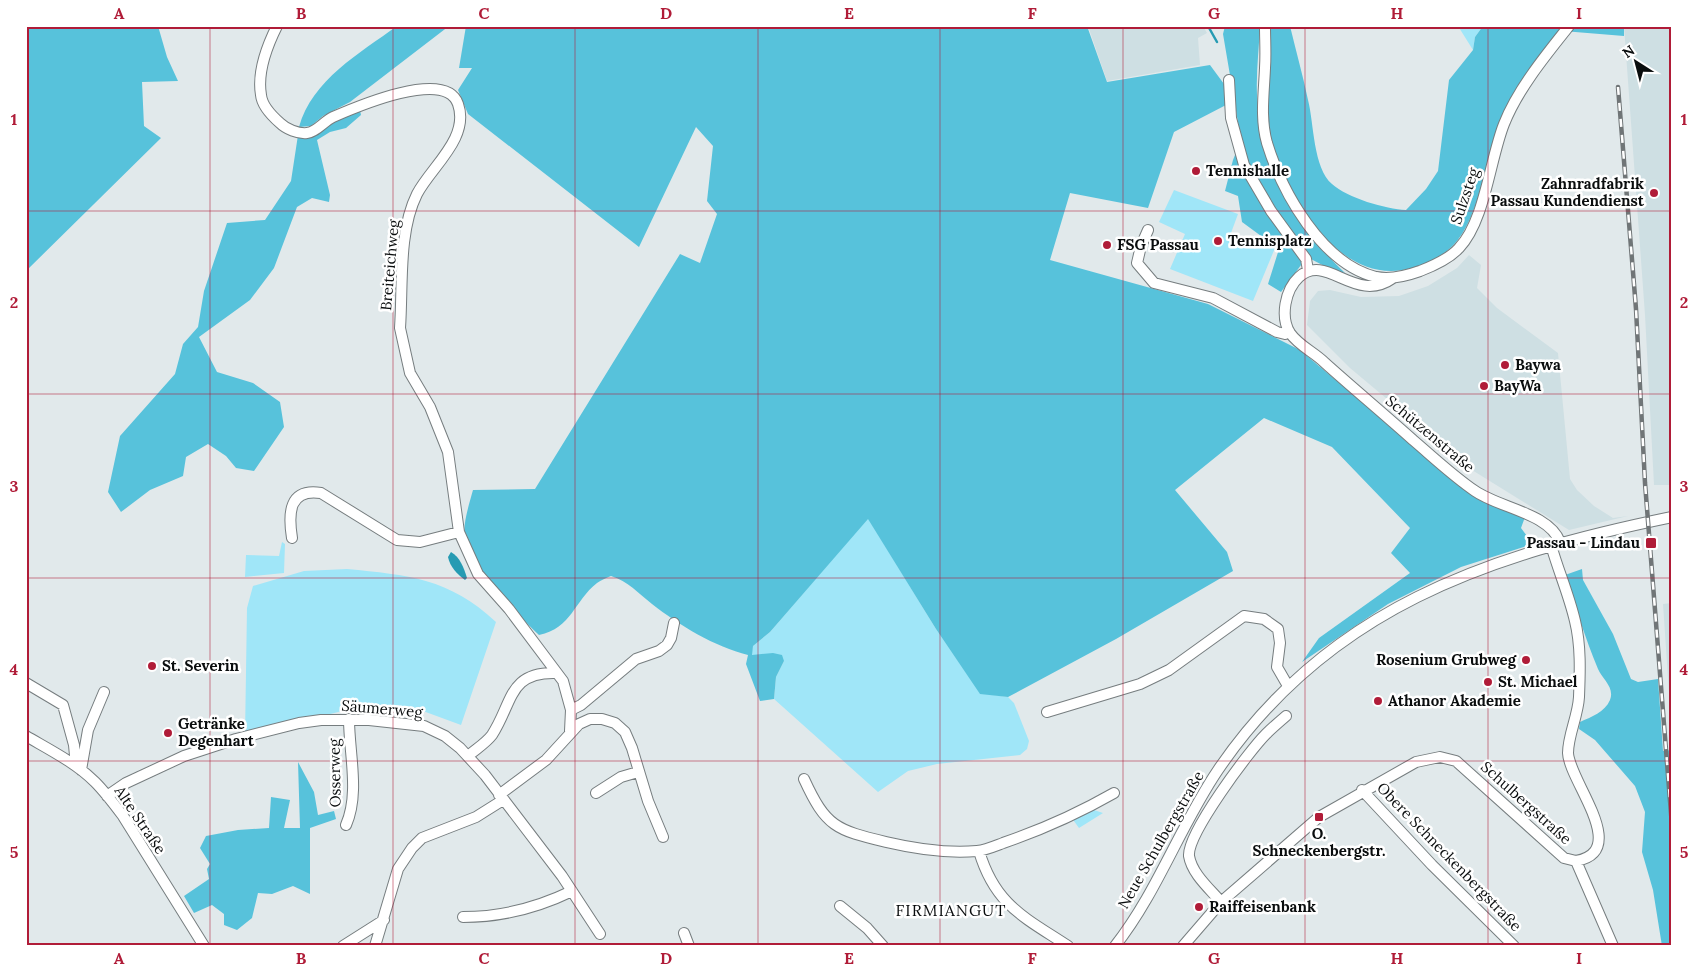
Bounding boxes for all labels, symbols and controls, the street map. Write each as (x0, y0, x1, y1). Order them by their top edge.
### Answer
text: A (114, 3, 125, 23)
text: B (296, 3, 307, 23)
text: C (478, 3, 490, 23)
text: D (660, 3, 672, 23)
text: E (844, 3, 854, 23)
text: F (1027, 3, 1037, 23)
text: G (1208, 3, 1220, 23)
text: H (1391, 3, 1404, 23)
text: I (1576, 3, 1582, 23)
north arrow (1610, 38, 1660, 88)
text: N (1619, 41, 1638, 62)
text: 1 (11, 109, 17, 129)
text: 1 (1681, 109, 1687, 129)
place label: Tennishalle (1206, 161, 1289, 180)
marker: Tennishalle (1190, 165, 1202, 177)
street label: Sulzsteg (1446, 165, 1483, 226)
place label: Zahnradfabrik Passau Kundendienst (1490, 174, 1645, 210)
marker: Zahnradfabrik Passau Kundendienst (1648, 187, 1660, 199)
street label: Breiteichweg (376, 218, 403, 311)
place label: Tennisplatz (1228, 231, 1312, 250)
place label: FSG Passau (1117, 235, 1199, 254)
marker: Tennisplatz (1212, 235, 1224, 247)
marker: FSG Passau (1101, 239, 1113, 251)
text: 2 (10, 292, 18, 312)
text: 2 (1680, 292, 1688, 312)
place label: Baywa (1515, 355, 1561, 374)
marker: Baywa (1499, 359, 1511, 371)
place label: BayWa (1494, 376, 1542, 395)
marker: BayWa (1478, 380, 1490, 392)
street label: Schützenstraße (1382, 391, 1479, 476)
text: 3 (10, 476, 19, 496)
text: 3 (1680, 476, 1689, 496)
place label: Passau - Lindau (1526, 533, 1640, 552)
marker: Passau - Lindau (1644, 536, 1658, 550)
place label: Rosenium Grubweg (1376, 650, 1517, 669)
marker: Rosenium Grubweg (1520, 654, 1532, 666)
place label: St. Severin (162, 656, 240, 675)
text: 4 (10, 659, 19, 679)
text: 4 (1680, 659, 1689, 679)
marker: St. Severin (146, 660, 158, 672)
place label: St. Michael (1498, 672, 1578, 691)
marker: St. Michael (1482, 676, 1494, 688)
place label: Athanor Akademie (1388, 691, 1521, 710)
street label: Säumerweg (341, 695, 424, 722)
marker: Athanor Akademie (1372, 695, 1384, 707)
place label: Getränke Degenhart (178, 714, 255, 750)
marker: Getränke Degenhart (162, 727, 174, 739)
street label: Osserweg (324, 738, 345, 808)
street label: Schulbergstraße (1477, 757, 1576, 848)
street label: Neue Schulbergstraße (1113, 768, 1208, 912)
street label: Obere Schneckenbergstraße (1373, 778, 1526, 935)
street label: Alte Straße (110, 781, 170, 857)
marker: O. Schneckenbergstr. (1313, 811, 1325, 823)
place label: O. Schneckenbergstr. (1252, 824, 1386, 860)
text: 5 (10, 842, 19, 862)
text: 5 (1680, 842, 1689, 862)
place label: Raiffeisenbank (1209, 897, 1316, 916)
district label: FIRMIANGUT (896, 900, 1006, 920)
marker: Raiffeisenbank (1193, 901, 1205, 913)
text: A (114, 948, 125, 968)
text: B (296, 948, 307, 968)
text: C (478, 948, 490, 968)
text: D (660, 948, 672, 968)
text: E (844, 948, 854, 968)
text: F (1027, 948, 1037, 968)
text: G (1208, 948, 1220, 968)
text: H (1391, 948, 1404, 968)
text: I (1576, 948, 1582, 968)

